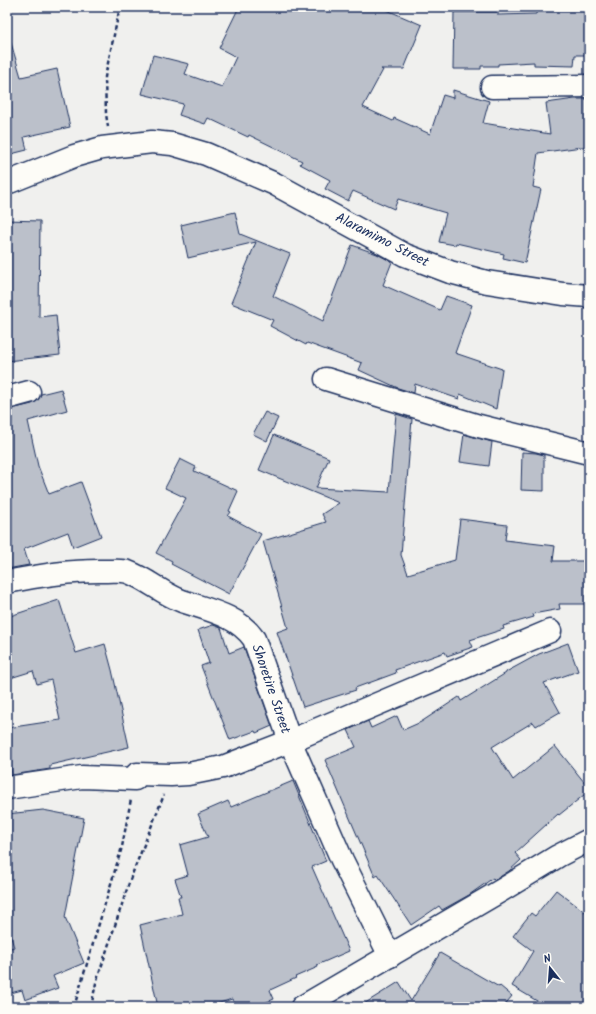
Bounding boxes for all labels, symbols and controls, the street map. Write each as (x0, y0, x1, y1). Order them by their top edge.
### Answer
street label: Alaramimo Street (331, 207, 433, 273)
street label: Shoretire Street (245, 641, 297, 737)
north arrow (530, 948, 570, 988)
text: N (541, 950, 553, 969)

